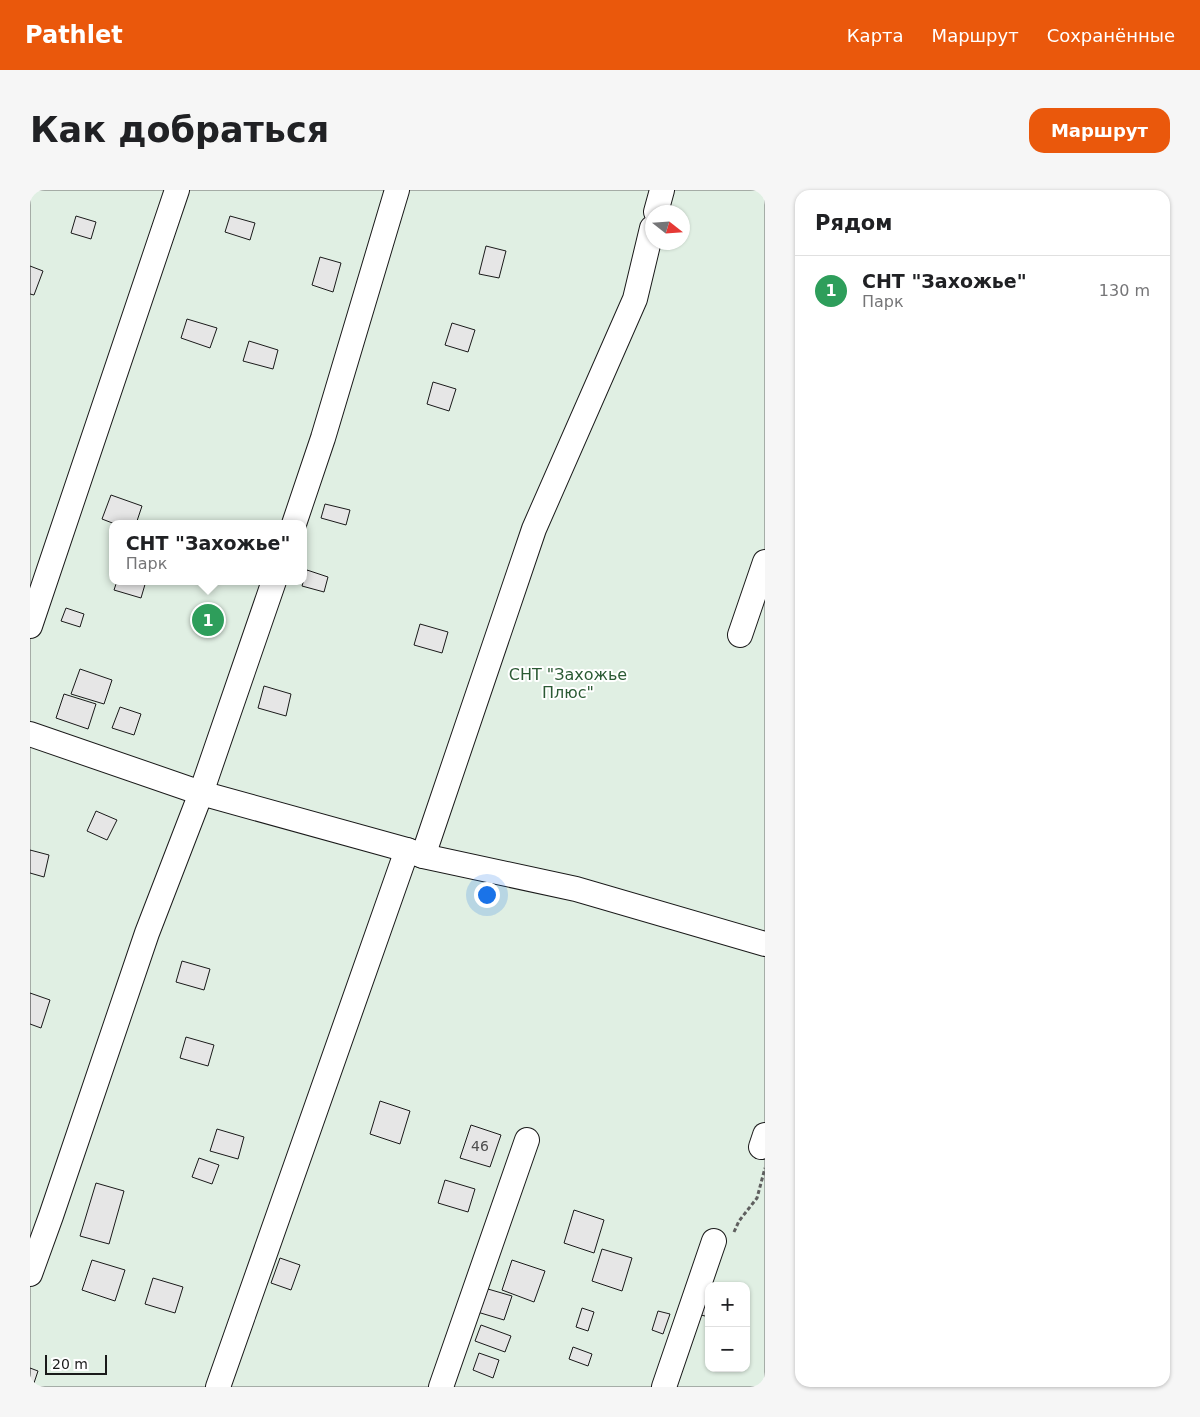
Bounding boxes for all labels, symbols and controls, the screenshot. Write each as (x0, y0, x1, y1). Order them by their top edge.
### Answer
text: Pathlet (25, 21, 123, 49)
text: Карта (847, 25, 904, 46)
text: Маршрут (932, 25, 1019, 46)
text: Сохранённые (1047, 25, 1175, 46)
button: Маршрут (1029, 108, 1170, 153)
text: Как добраться (30, 110, 329, 150)
north arrow (645, 205, 690, 250)
text: Рядом (815, 211, 892, 235)
text: СНТ "Захожье" (862, 270, 1027, 292)
text: 1 (825, 281, 837, 300)
text: 130 m (1099, 281, 1150, 300)
text: Парк (862, 292, 904, 311)
popup (109, 520, 307, 585)
text: СНТ "Захожье" (126, 532, 290, 554)
text: Парк (126, 554, 167, 573)
pin: 1 (192, 601, 224, 639)
park label: СНТ "Захожье Плюс" (509, 665, 627, 702)
your location (474, 882, 500, 908)
house number: 46 (471, 1138, 489, 1154)
map controls (705, 1282, 750, 1372)
button: + (705, 1282, 750, 1327)
button: − (705, 1327, 750, 1372)
scale bar (45, 1352, 108, 1375)
text: 20 m (52, 1356, 88, 1372)

